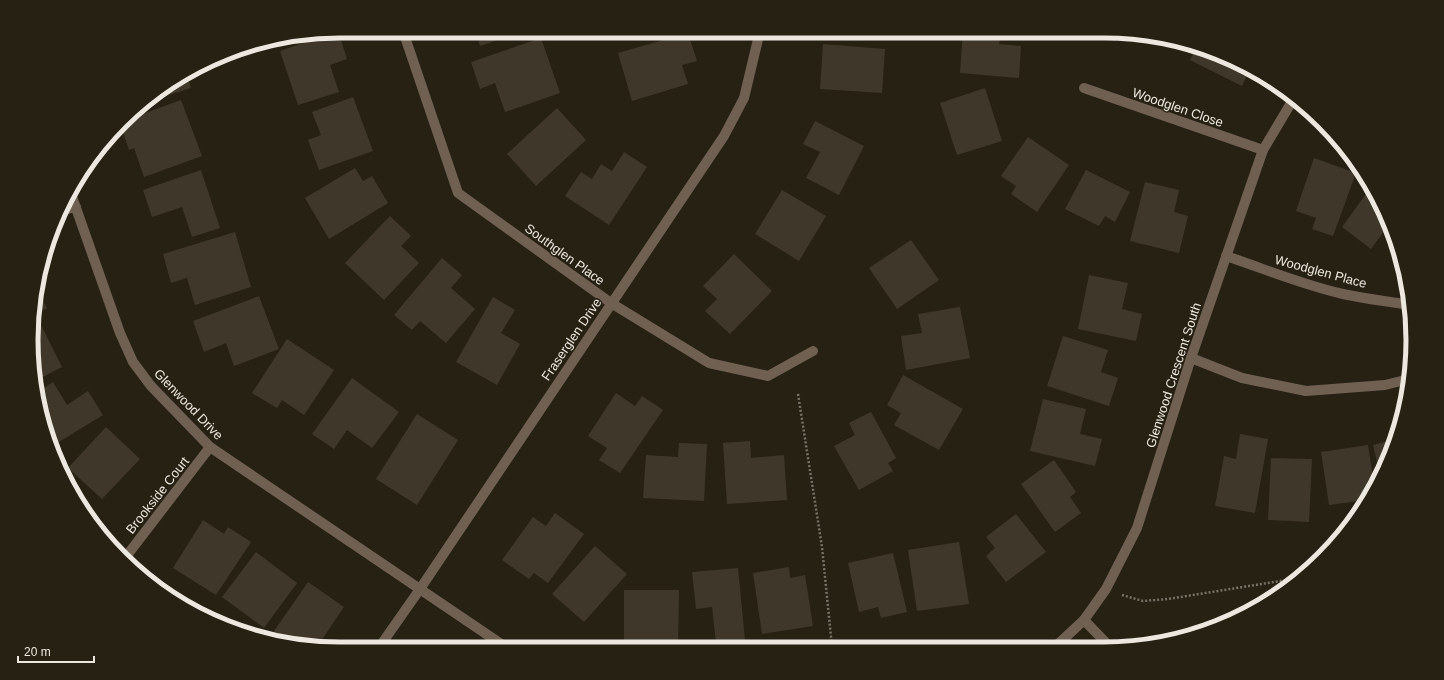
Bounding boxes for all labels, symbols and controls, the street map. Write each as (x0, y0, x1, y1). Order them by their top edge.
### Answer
street label: Woodglen Close (1130, 85, 1225, 130)
street label: Southglen Place (522, 221, 607, 288)
street label: Woodglen Place (1273, 252, 1368, 291)
street label: Fraserglen Drive (538, 295, 604, 383)
street label: Glenwood Crescent South (1143, 301, 1204, 450)
street label: Glenwood Drive (151, 366, 226, 443)
street label: Brookside Court (123, 454, 192, 537)
scale bar (18, 638, 94, 664)
text: 20 m (24, 645, 51, 659)

